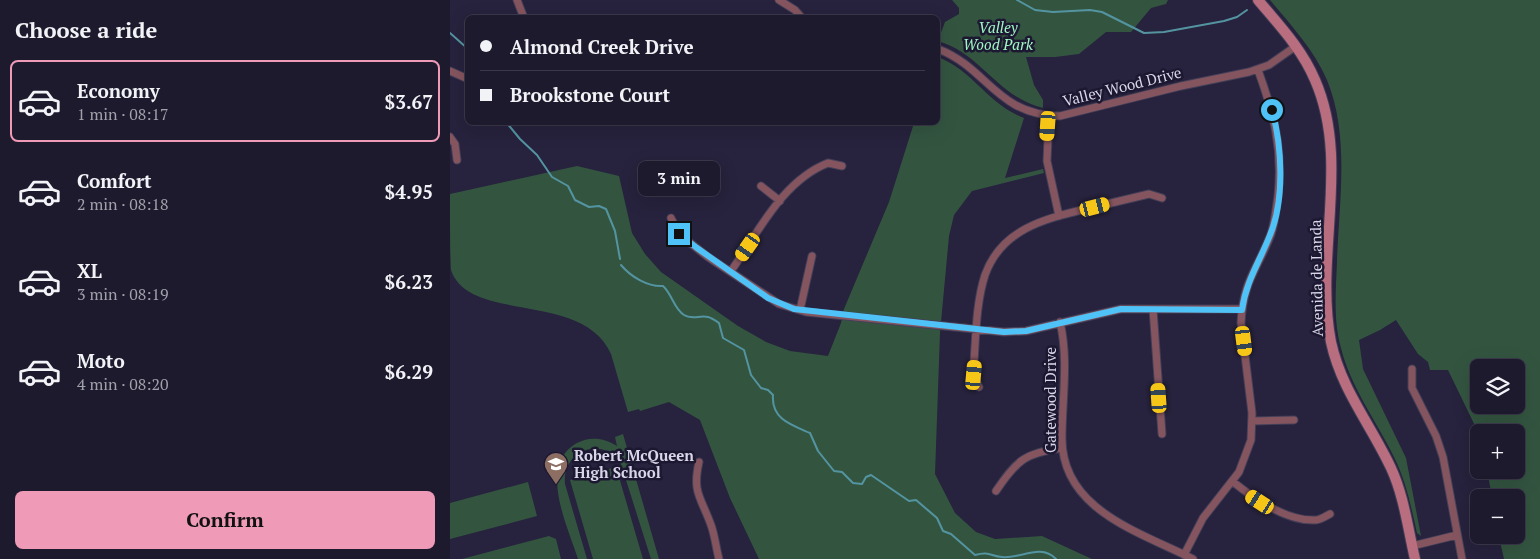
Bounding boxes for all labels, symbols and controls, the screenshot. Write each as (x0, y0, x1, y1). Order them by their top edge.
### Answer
text: Choose a ride (15, 15, 157, 44)
park label: Valley Wood Park (963, 17, 1034, 54)
text: Almond Creek Drive (510, 34, 694, 59)
street label: Valley Wood Drive (1061, 62, 1183, 110)
text: Economy (77, 78, 160, 103)
icon: car (17, 79, 62, 124)
text: Brookstone Court (510, 82, 670, 107)
text: $3.67 (384, 89, 433, 114)
route start (1261, 99, 1283, 121)
text: 1 min · 08:17 (77, 103, 169, 125)
car (1039, 111, 1056, 141)
callout: 3 min (638, 162, 720, 196)
text: 3 min (657, 167, 701, 189)
text: Comfort (77, 168, 152, 193)
icon: car (17, 169, 62, 214)
text: $4.95 (384, 179, 433, 204)
text: 2 min · 08:18 (77, 193, 169, 215)
car (1078, 196, 1111, 218)
street label: Avenida de Landa (1305, 219, 1327, 337)
route end (668, 223, 690, 245)
car (733, 230, 762, 264)
text: XL (77, 258, 102, 283)
icon: car (17, 259, 62, 304)
text: $6.23 (384, 269, 433, 294)
text: 3 min · 08:19 (77, 283, 169, 305)
car (1234, 325, 1253, 357)
street label: Gatewood Drive (1040, 347, 1060, 453)
text: Moto (77, 348, 125, 373)
icon: car (17, 349, 62, 394)
text: $6.29 (384, 359, 433, 384)
car (965, 359, 982, 391)
map controls (1470, 359, 1525, 544)
button: layers (1470, 359, 1525, 414)
text: 4 min · 08:20 (77, 373, 169, 395)
car (1150, 383, 1167, 413)
button: + (1470, 424, 1525, 479)
place label: Robert McQueen High School (574, 445, 694, 482)
school or university icon: Robert McQueen High School (543, 451, 569, 485)
car (1243, 488, 1276, 516)
button: − (1470, 489, 1525, 544)
button: Confirm (15, 491, 435, 549)

